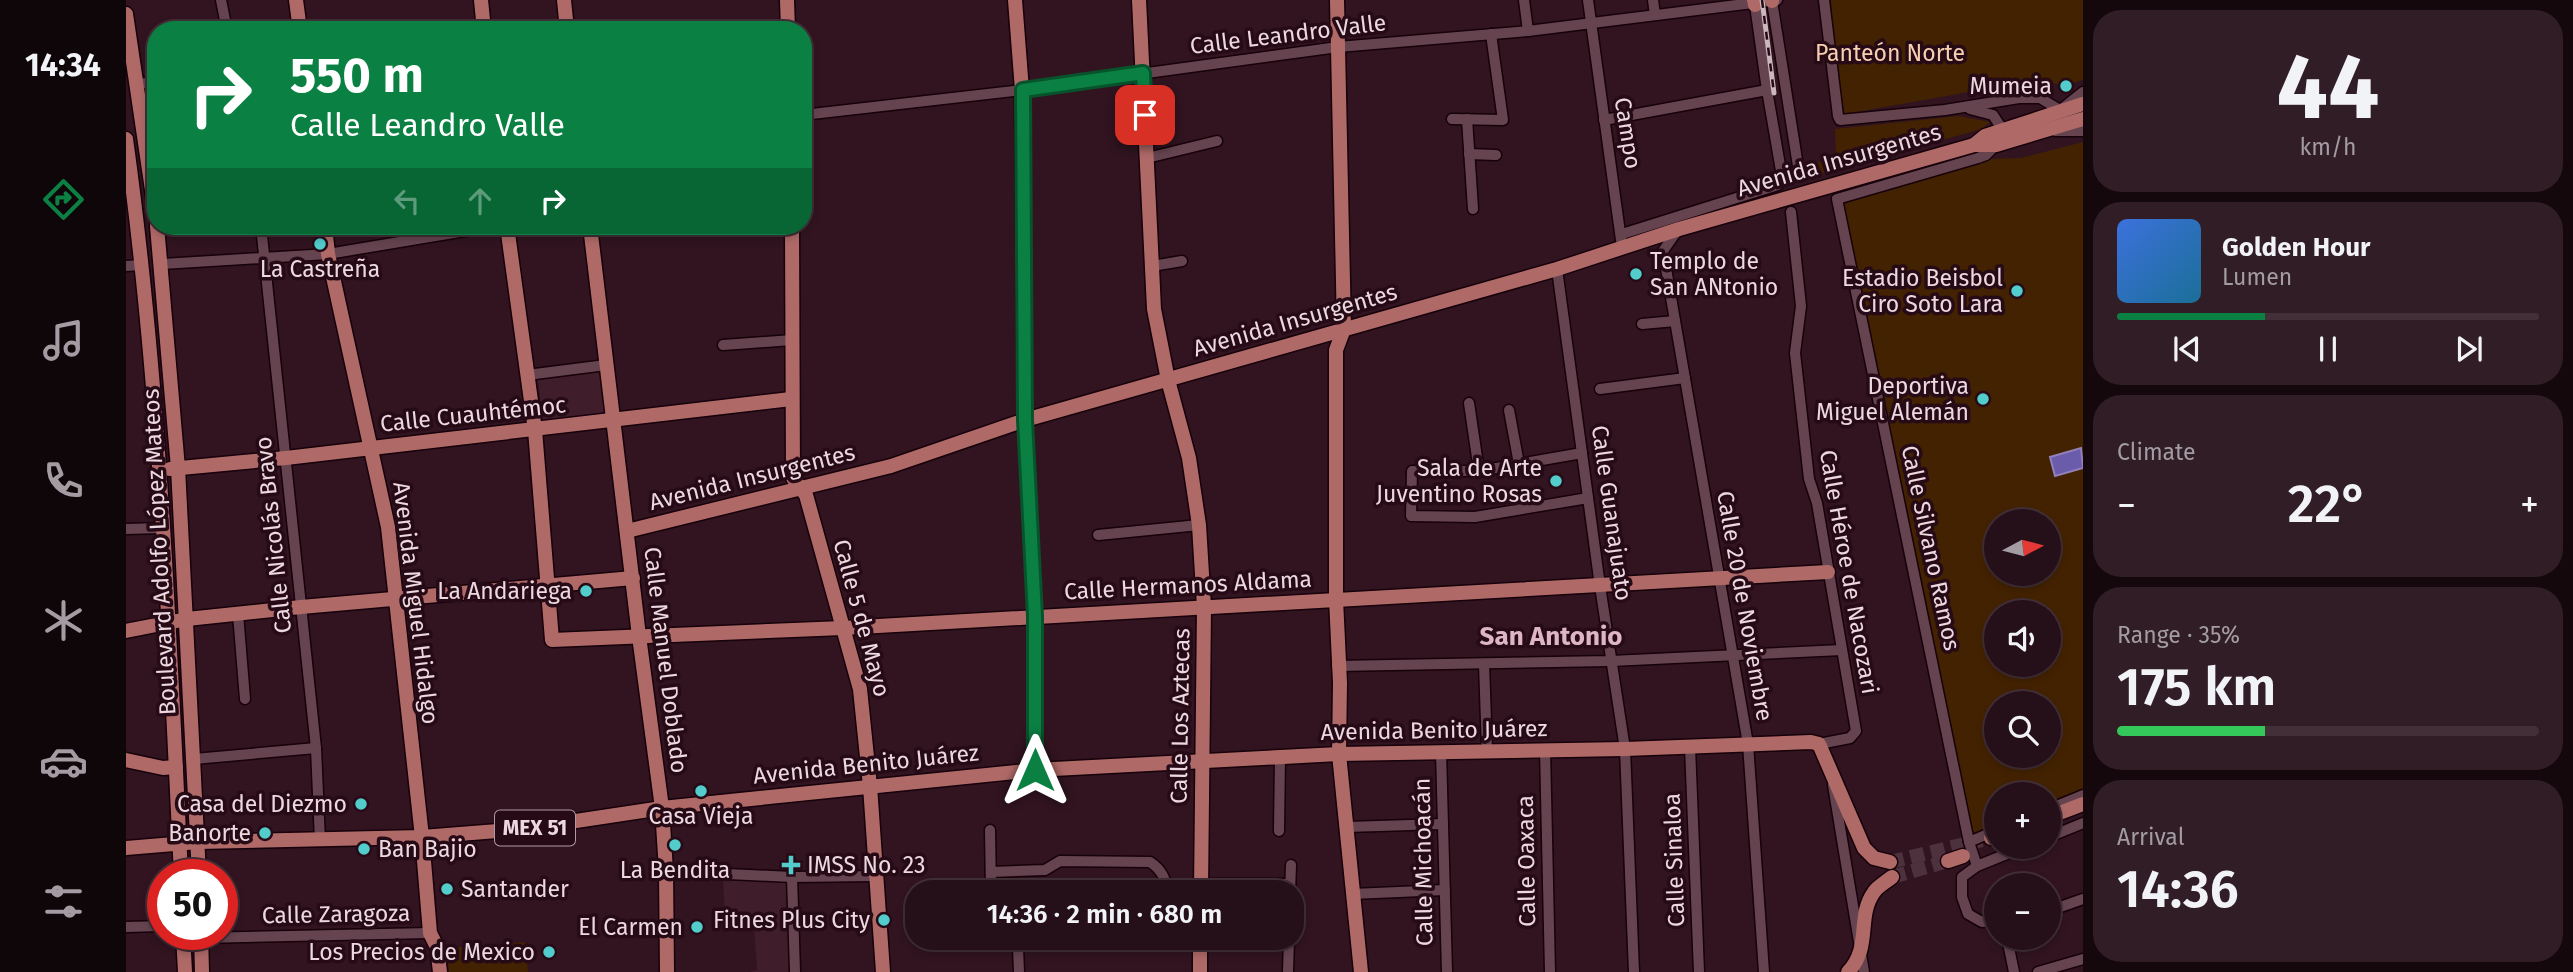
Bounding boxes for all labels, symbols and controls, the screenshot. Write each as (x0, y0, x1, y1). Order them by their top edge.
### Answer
street label: Calle Leandro Valle (1188, 8, 1388, 60)
text: 44 (2277, 33, 2379, 142)
park label: Panteón Norte (1815, 39, 1965, 67)
text: 14:34 (25, 46, 101, 84)
text: 550 m (290, 46, 424, 105)
icon: right (175, 49, 266, 140)
place label: Mumeia (1969, 72, 2052, 100)
marker: Mumeia (2058, 78, 2074, 94)
pin (1115, 85, 1175, 145)
street label: Campo (1609, 95, 1647, 171)
icon: arrive (1126, 96, 1164, 134)
text: Calle Leandro Valle (290, 106, 565, 144)
street label: Avenida Insurgentes (1734, 117, 1944, 203)
text: km/h (2300, 133, 2356, 161)
icon: directions (39, 175, 88, 224)
icon: left (388, 182, 426, 220)
icon: ahead (461, 182, 499, 220)
icon: right (534, 182, 572, 220)
text: Golden Hour (2222, 232, 2370, 263)
marker: La Castreña (312, 236, 328, 252)
place label: Templo de San ANtonio (1650, 247, 1778, 301)
place label: La Castreña (260, 255, 380, 283)
text: Lumen (2222, 263, 2292, 291)
place label: Estadio Beisbol Ciro Soto Lara (1842, 264, 2003, 318)
marker: Templo de San ANtonio (1628, 266, 1644, 282)
street label: Avenida Insurgentes (1190, 277, 1400, 363)
marker: Estadio Beisbol Ciro Soto Lara (2009, 283, 2025, 299)
icon: music (39, 316, 88, 365)
icon: previous (2168, 330, 2206, 368)
icon: pause (2309, 330, 2347, 368)
icon: next (2450, 330, 2488, 368)
place label: Deportiva Miguel Alemán (1816, 372, 1969, 426)
street label: Boulevard Adolfo López Mateos (136, 388, 182, 716)
street label: Calle Cuauhtémoc (379, 390, 567, 438)
marker: Deportiva Miguel Alemán (1975, 391, 1991, 407)
street label: Calle Guanajuato (1586, 423, 1638, 603)
street label: Calle Nicolás Bravo (249, 435, 297, 635)
street label: Avenida Insurgentes (646, 438, 858, 516)
text: Climate (2117, 438, 2196, 466)
street label: Calle Silvano Ramos (1896, 443, 1966, 653)
street label: Calle Héroe de Nacozari (1814, 448, 1884, 696)
place label: Sala de Arte Juventino Rosas (1376, 454, 1542, 508)
icon: phone (39, 456, 88, 505)
marker: Sala de Arte Juventino Rosas (1548, 473, 1564, 489)
text: 22° (2288, 473, 2368, 536)
street label: Avenida Miguel Hidalgo (387, 480, 445, 726)
text: − (2117, 482, 2136, 528)
text: + (2520, 482, 2539, 528)
street label: Calle 20 de Noviembre (1711, 489, 1779, 723)
north arrow (1984, 509, 2062, 586)
map controls (1984, 509, 2061, 950)
street label: Calle 5 de Mayo (828, 536, 896, 700)
street label: Calle Manuel Doblado (638, 545, 694, 775)
street label: Calle Hermanos Aldama (1063, 565, 1313, 605)
place label: La Andariega (437, 577, 572, 605)
marker: La Andariega (578, 583, 594, 599)
icon: climate (39, 596, 88, 645)
button: sound (1984, 600, 2061, 677)
district label: San Antonio (1480, 621, 1622, 652)
text: Range · 35% (2117, 621, 2240, 649)
street label: Calle Los Aztecas (1164, 628, 1196, 804)
text: 175 km (2117, 656, 2276, 719)
button: search (1984, 691, 2061, 768)
street label: Avenida Benito Juárez (1320, 714, 1548, 746)
position arrow (998, 733, 1072, 807)
icon: car (39, 737, 88, 786)
street label: Avenida Benito Juárez (752, 738, 980, 790)
street label: Calle Michoacán (1408, 778, 1438, 946)
button: + (1984, 782, 2061, 859)
marker: Casa Vieja (693, 783, 709, 799)
place label: Casa del Diezmo (177, 790, 347, 818)
street label: Calle Sinaloa (1658, 793, 1690, 927)
street label: Calle Oaxaca (1511, 795, 1541, 927)
marker: Casa del Diezmo (353, 796, 369, 812)
place label: Casa Vieja (649, 802, 753, 830)
road number: MEX 51 (495, 810, 575, 846)
place label: Banorte (168, 819, 251, 847)
text: Arrival (2117, 823, 2184, 851)
marker: Banorte (257, 825, 273, 841)
place label: Ban Bajio (378, 835, 477, 863)
marker: La Bendita (667, 837, 683, 853)
marker: Ban Bajio (356, 841, 372, 857)
place label: IMSS No. 23 (807, 851, 926, 879)
marker: IMSS No. 23 (781, 855, 801, 875)
place label: La Bendita (620, 856, 730, 884)
text: 14:36 (2117, 858, 2239, 921)
speed limit sign: 50 (147, 859, 238, 950)
button: − (1984, 873, 2061, 950)
place label: Santander (461, 875, 569, 903)
icon: filters (39, 877, 88, 926)
marker: Santander (439, 881, 455, 897)
street label: Calle Zaragoza (261, 899, 411, 929)
text: 14:36 · 2 min · 680 m (987, 899, 1222, 930)
place label: Fitnes Plus City (713, 906, 871, 934)
marker: Fitnes Plus City (876, 912, 892, 928)
place label: El Carmen (578, 913, 683, 941)
marker: El Carmen (689, 919, 705, 935)
place label: Los Precios de Mexico (308, 938, 535, 966)
marker: Los Precios de Mexico (541, 944, 557, 960)

